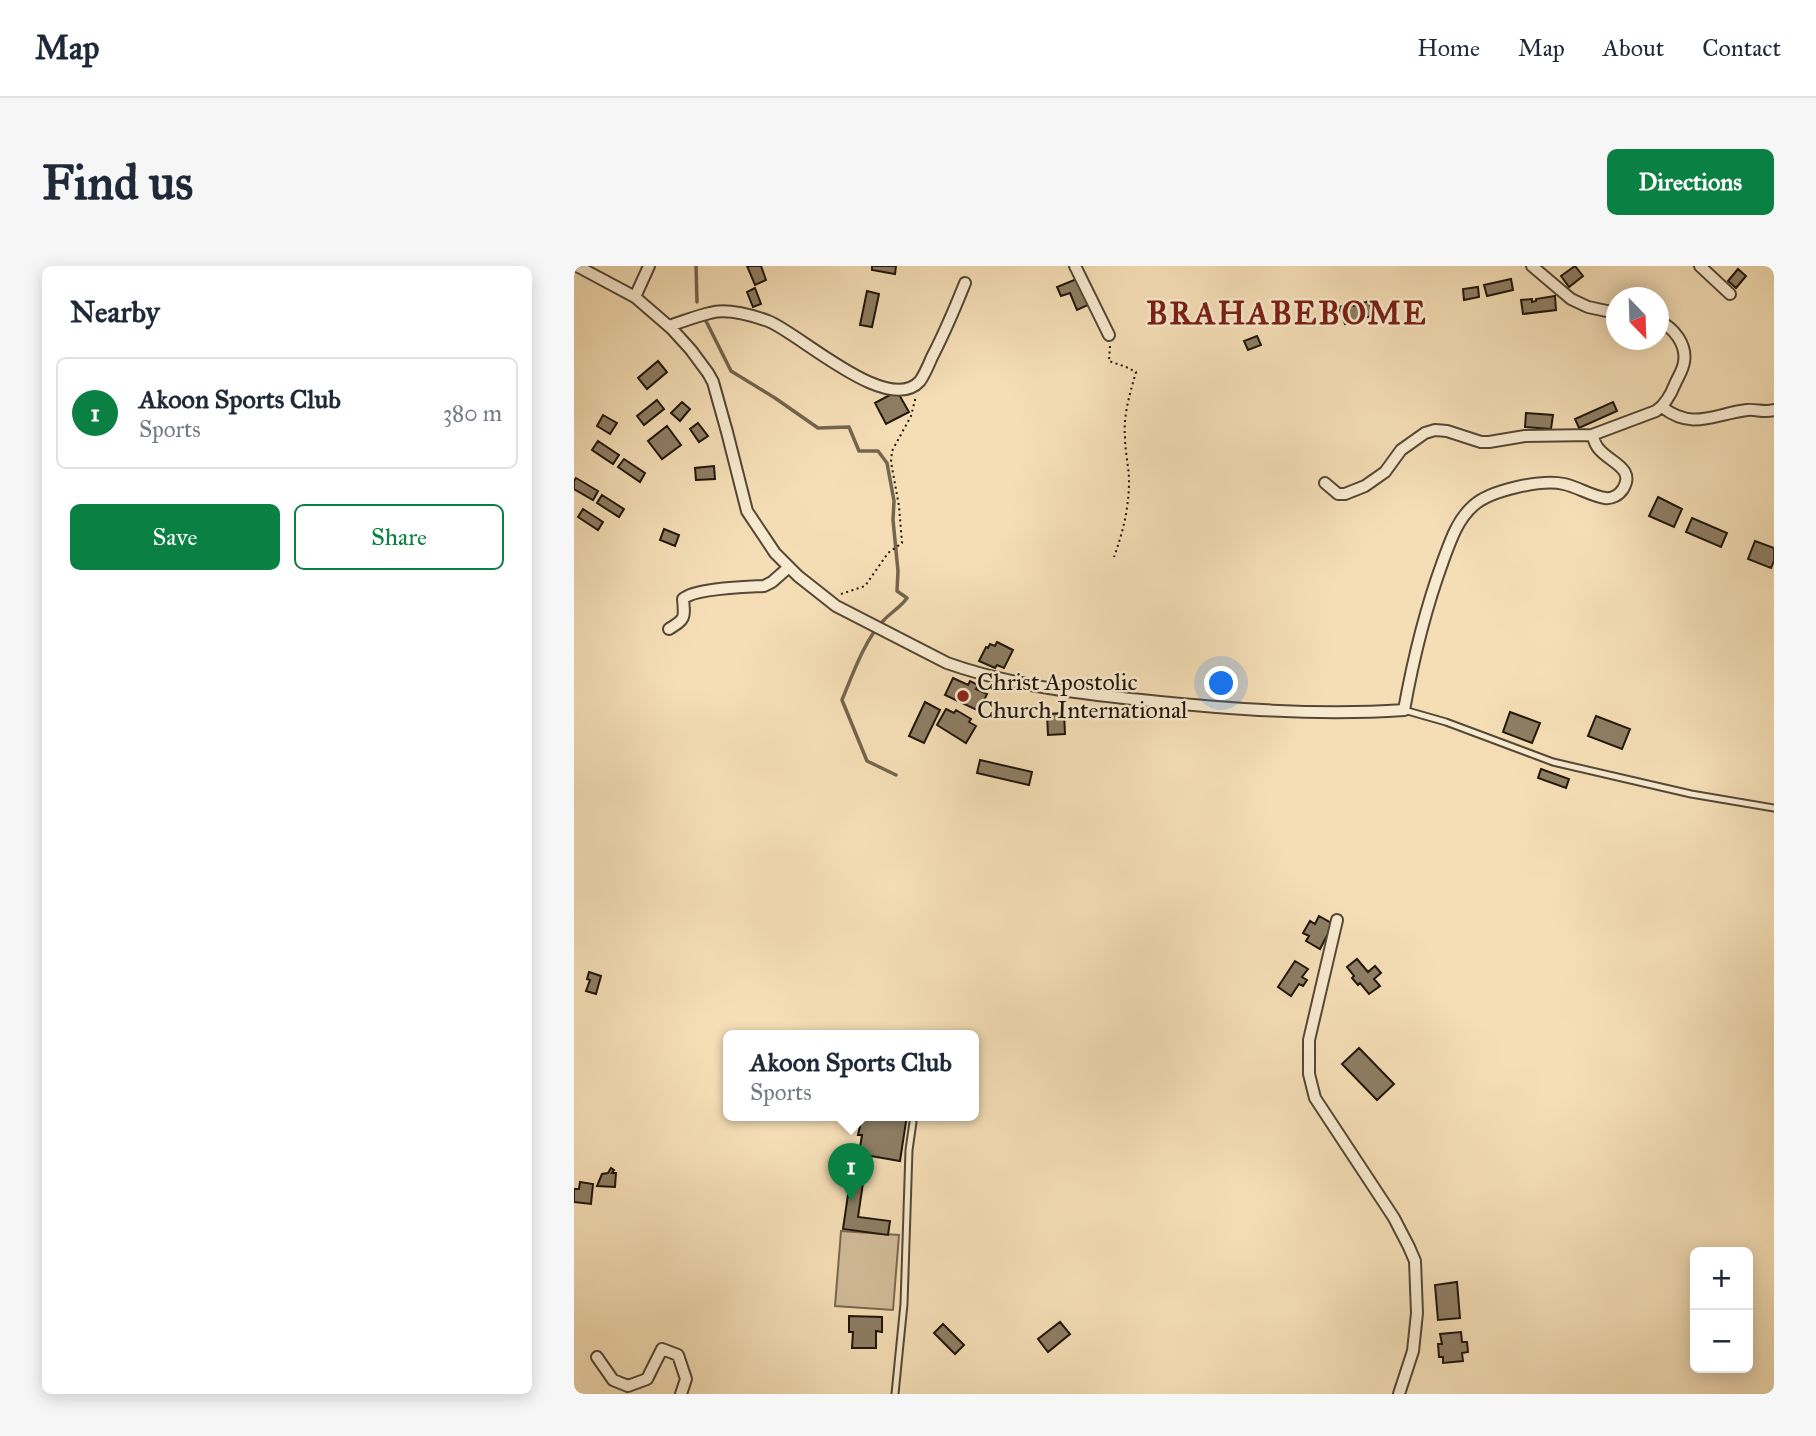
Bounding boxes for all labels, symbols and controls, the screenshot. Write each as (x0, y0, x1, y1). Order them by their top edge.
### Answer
text: Map (35, 28, 99, 68)
text: Home (1417, 33, 1480, 63)
text: Map (1518, 33, 1565, 63)
text: About (1603, 33, 1664, 63)
text: Contact (1702, 33, 1781, 63)
button: Directions (1607, 149, 1774, 215)
text: Find us (42, 153, 193, 212)
north arrow (1606, 287, 1669, 350)
text: Nearby (70, 294, 160, 330)
district label: BRAHABEBOME (1146, 294, 1428, 333)
text: Akoon Sports Club (139, 383, 341, 415)
text: 1 (90, 399, 100, 427)
text: 380 m (443, 399, 502, 427)
text: Sports (139, 415, 201, 443)
button: Save (70, 504, 280, 570)
button: Share (294, 504, 504, 570)
your location (1204, 666, 1238, 700)
place label: Christ Apostolic Church International (977, 667, 1188, 725)
marker: Christ Apostolic Church International (955, 688, 971, 704)
popup (723, 1030, 979, 1121)
text: Akoon Sports Club (750, 1046, 952, 1078)
text: Sports (750, 1078, 812, 1106)
pin: 1 (828, 1143, 874, 1201)
map controls (1690, 1247, 1753, 1373)
button: + (1690, 1247, 1753, 1310)
button: − (1690, 1310, 1753, 1373)

